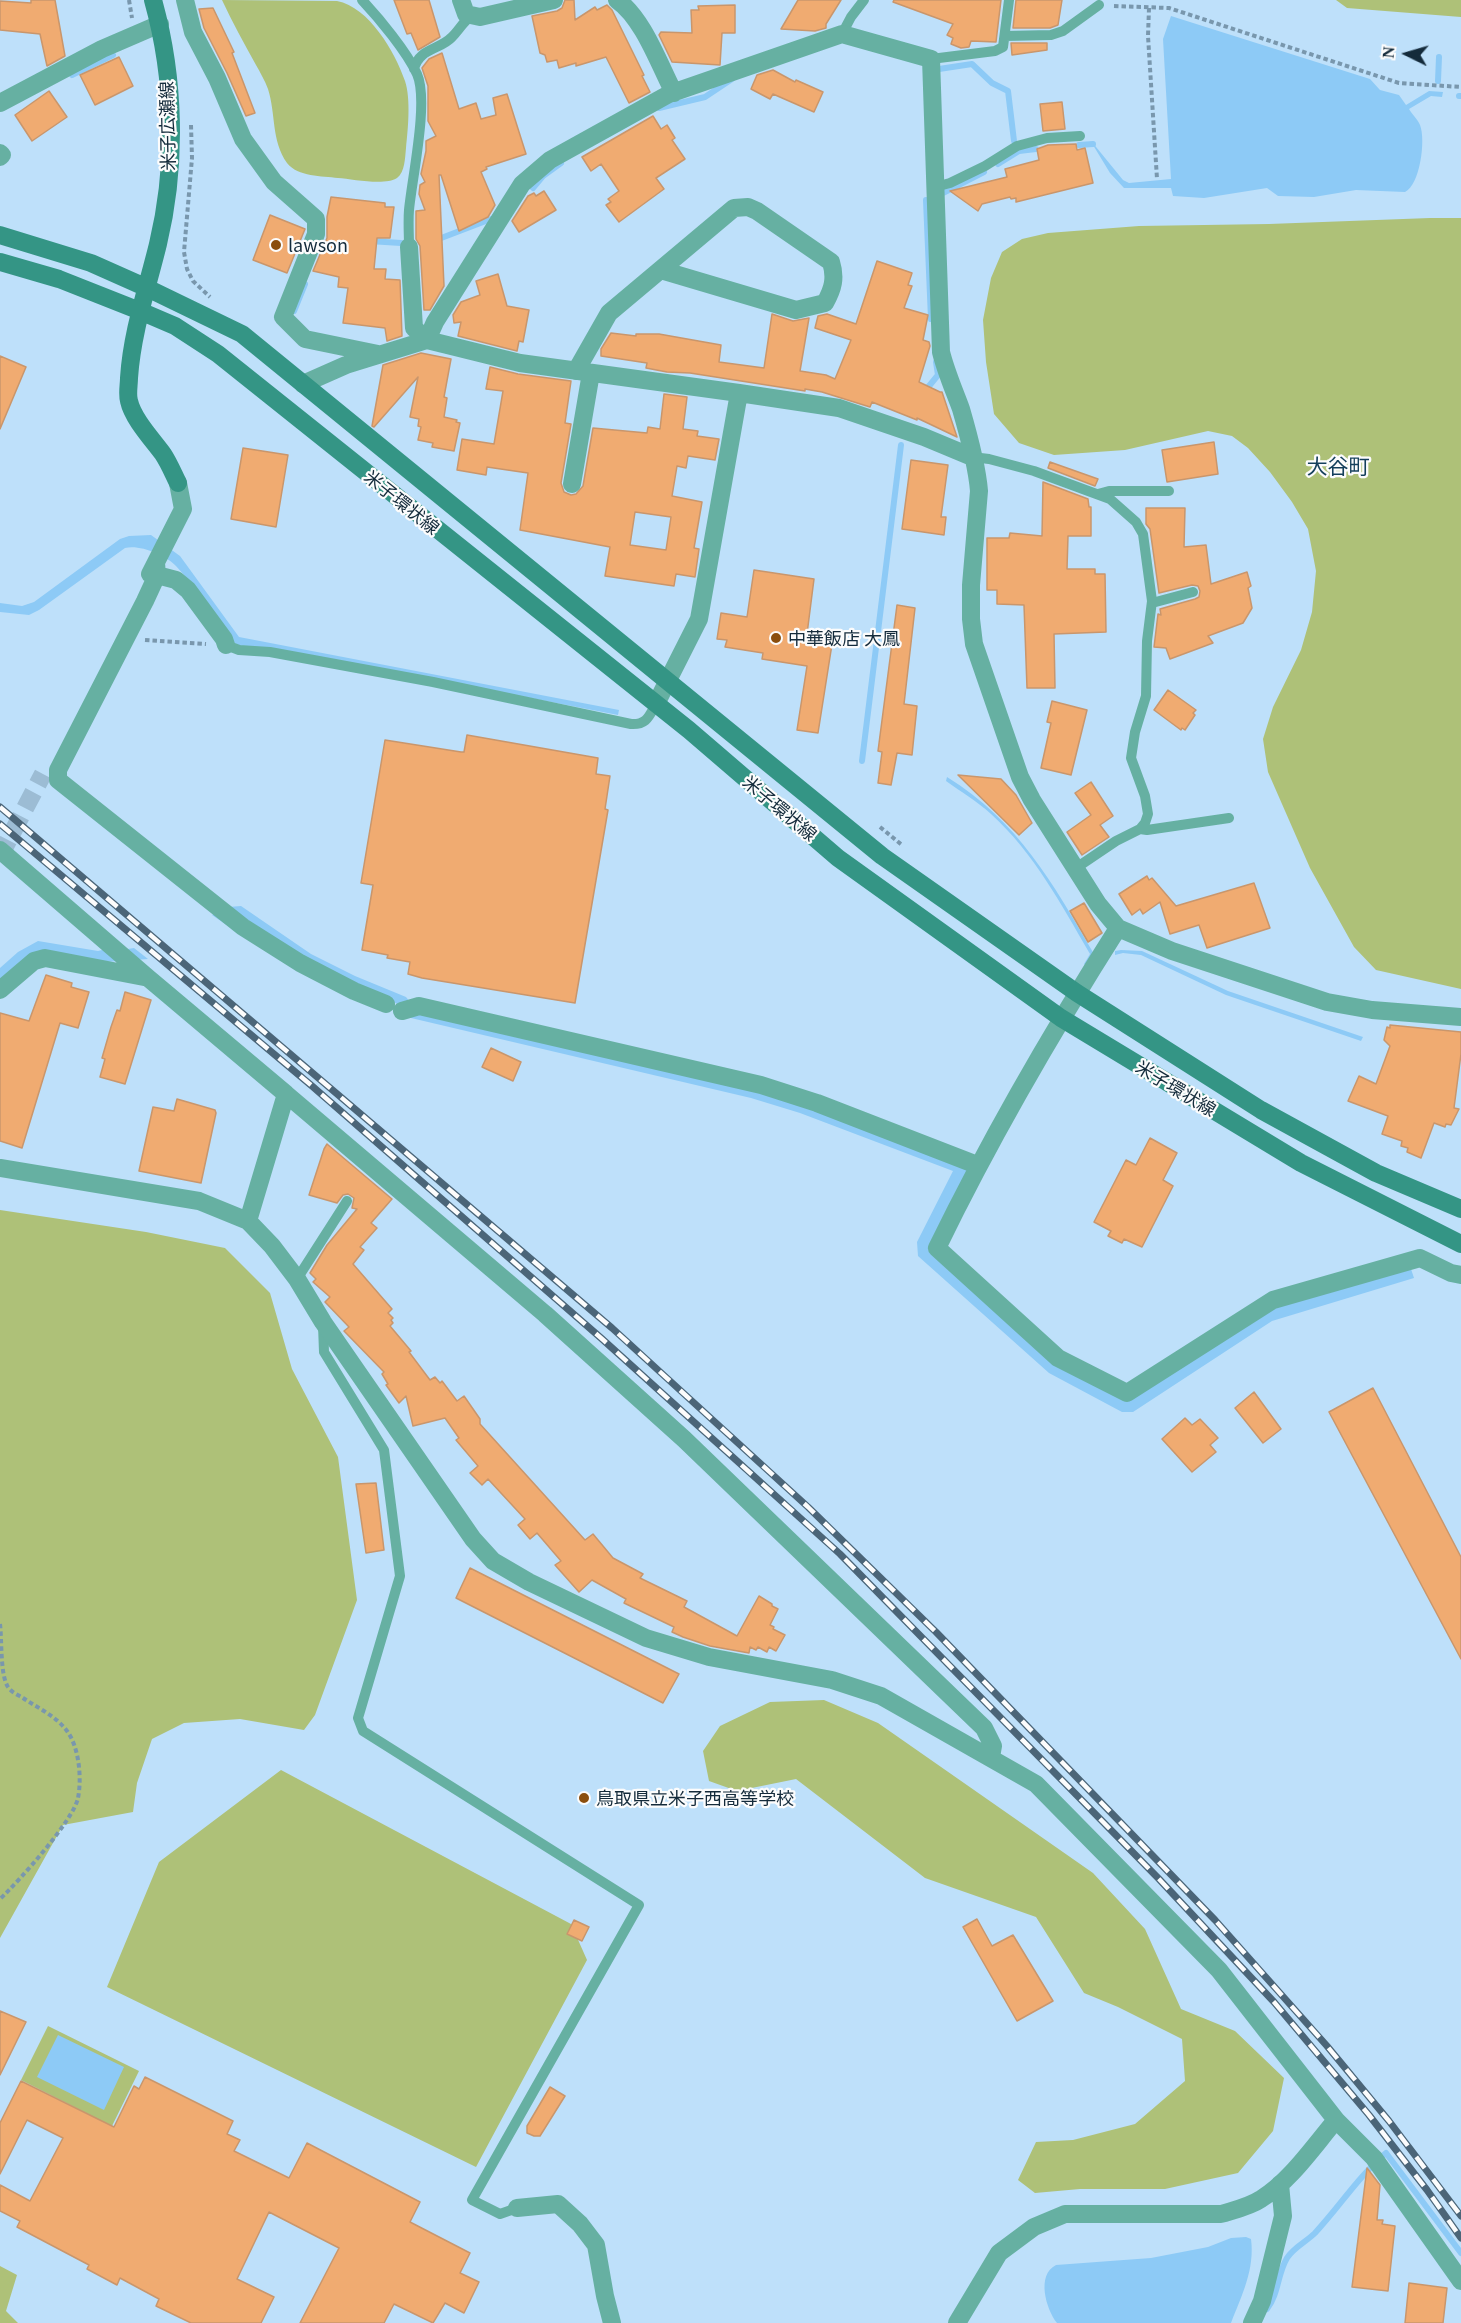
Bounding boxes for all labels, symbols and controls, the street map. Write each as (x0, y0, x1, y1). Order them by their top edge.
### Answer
north arrow (1377, 24, 1437, 84)
text: N (1380, 46, 1398, 59)
street label: 米子広瀬線 (155, 81, 179, 171)
place label: lawson (288, 234, 348, 256)
marker: lawson (269, 238, 283, 252)
district label: 大谷町 (1307, 453, 1369, 479)
street label: 米子環状線 (360, 465, 444, 539)
place label: 中華飯店 大鳳 (788, 627, 900, 649)
marker: 中華飯店 大鳳 (769, 631, 783, 645)
street label: 米子環状線 (739, 771, 821, 845)
street label: 米子環状線 (1132, 1056, 1220, 1120)
place label: 鳥取県立米子西高等学校 (596, 1787, 794, 1809)
marker: 鳥取県立米子西高等学校 (577, 1791, 591, 1805)

